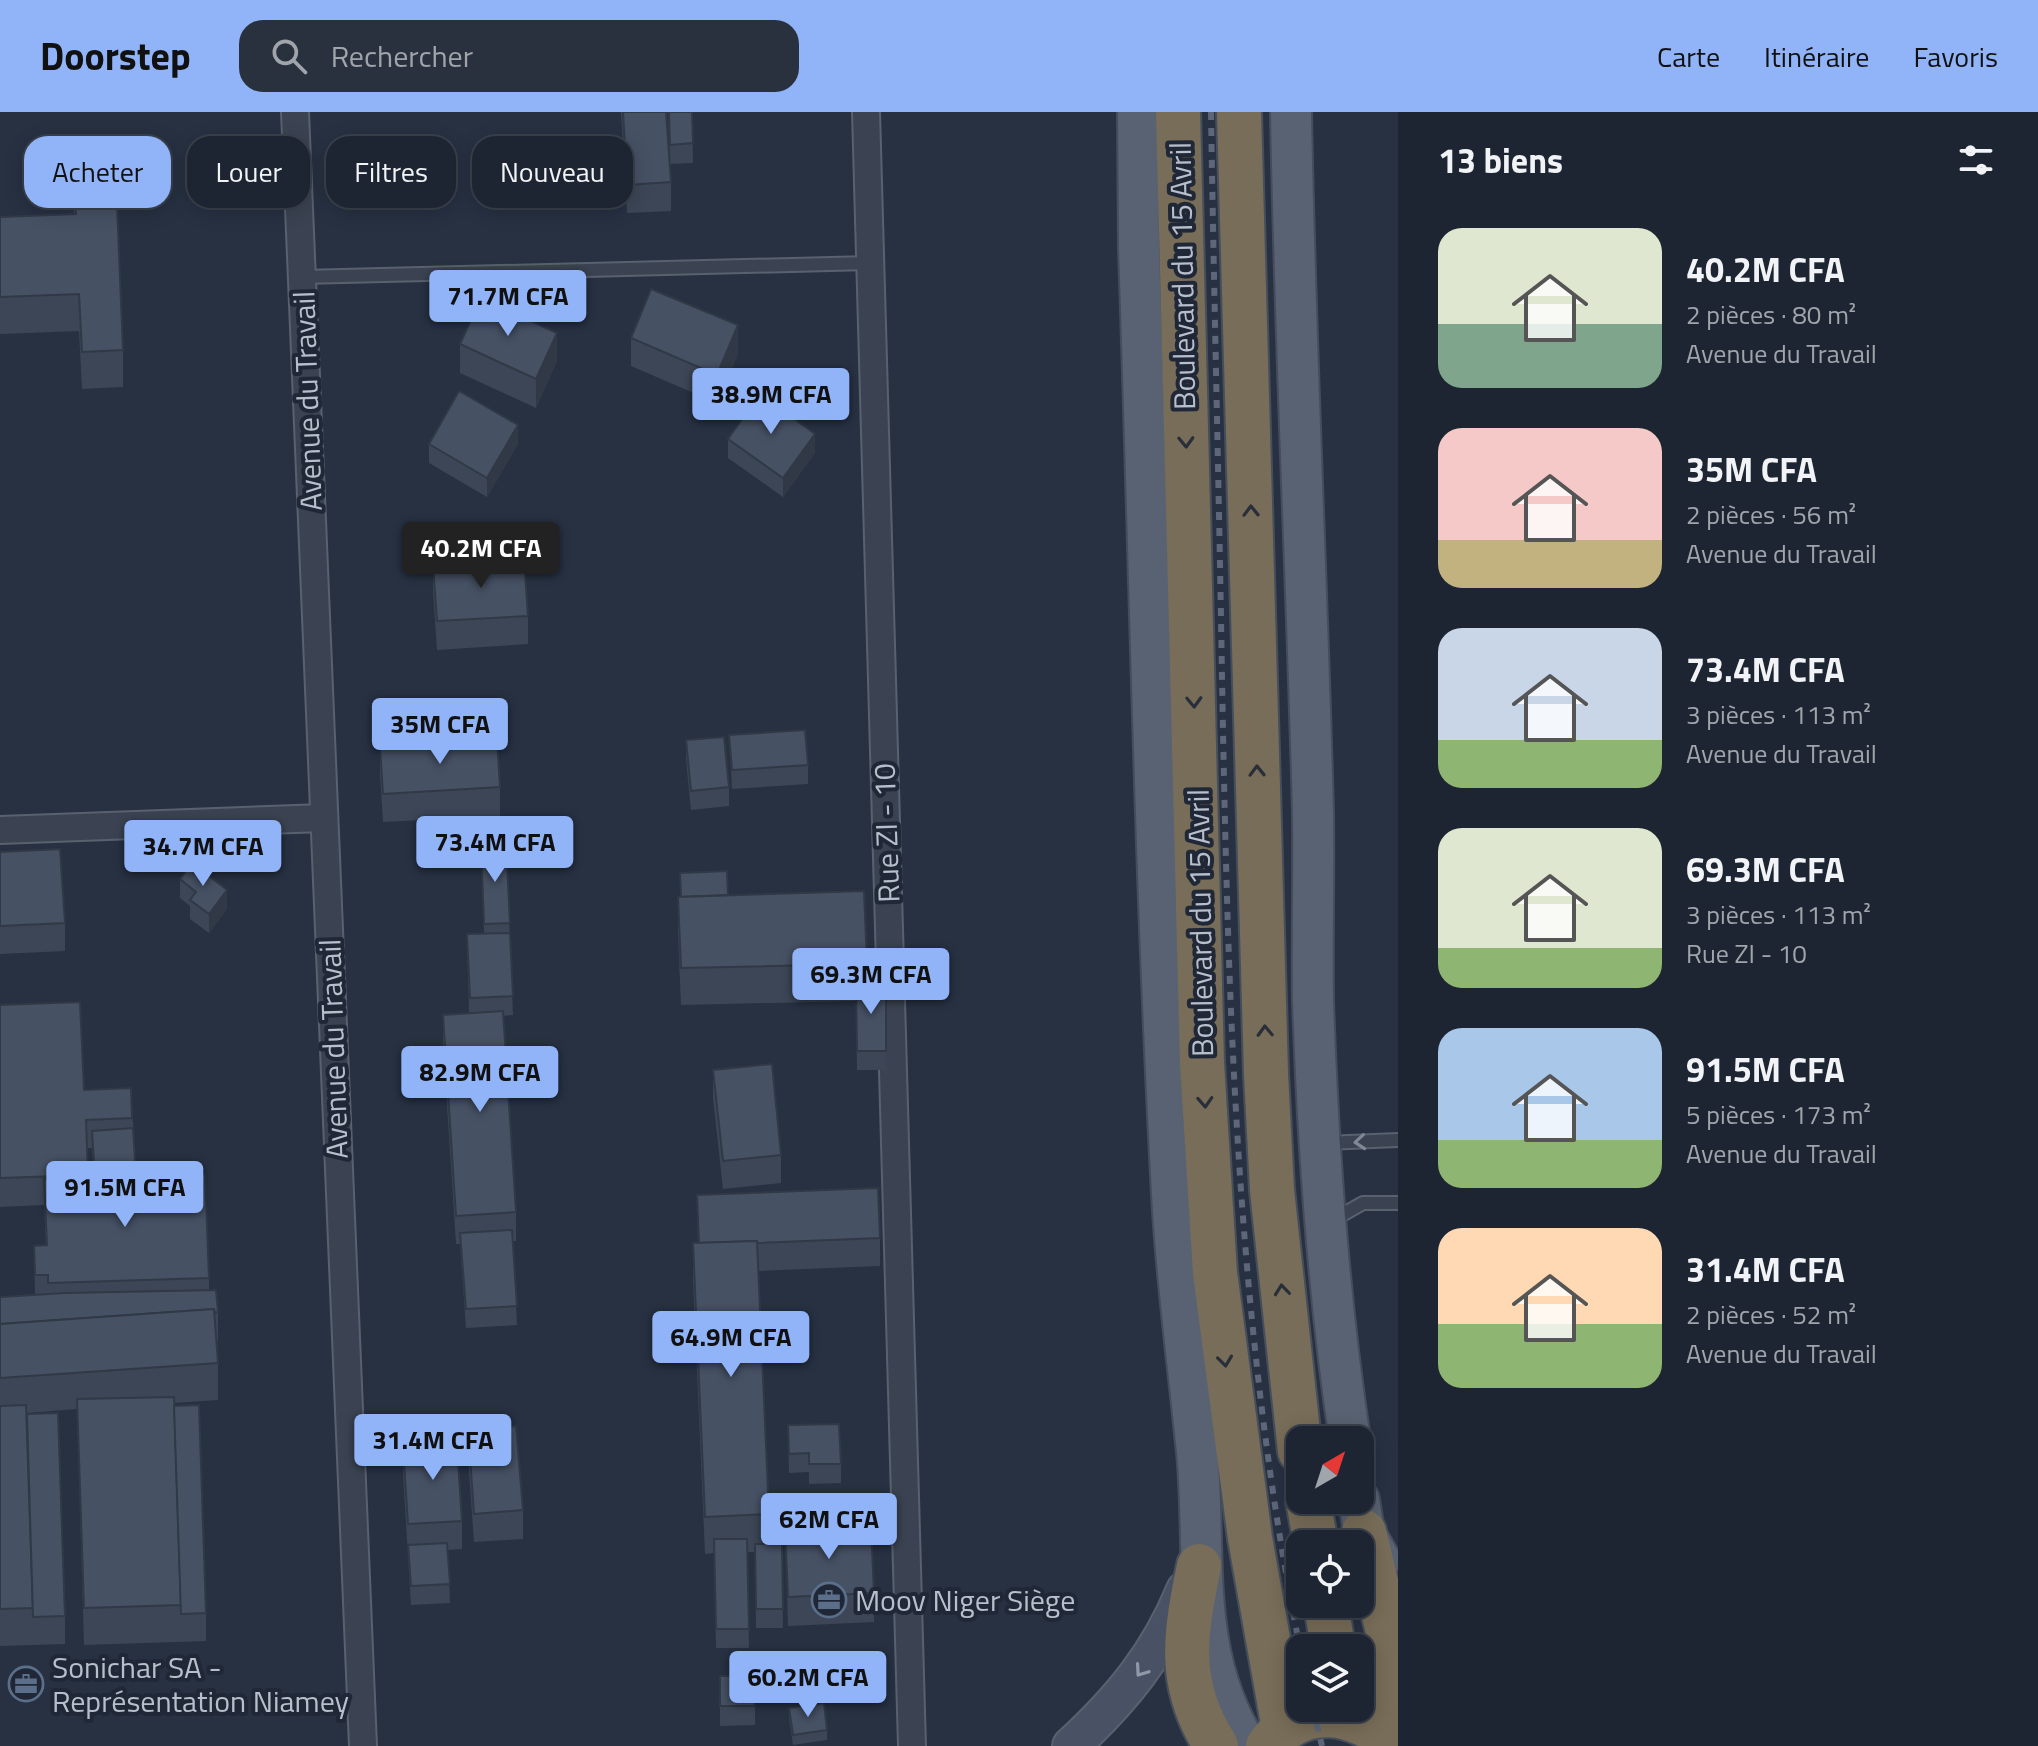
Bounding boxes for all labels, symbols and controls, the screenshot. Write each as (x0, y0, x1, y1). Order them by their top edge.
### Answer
search box (239, 20, 799, 92)
text: Doorstep (40, 27, 191, 85)
text: Rechercher (331, 33, 473, 79)
icon: search (267, 34, 311, 78)
text: Carte (1657, 35, 1720, 78)
text: Itinéraire (1764, 35, 1869, 78)
text: Favoris (1913, 35, 1998, 78)
text: 13 biens (1438, 134, 1563, 186)
chip: Acheter (24, 136, 171, 208)
chip: Louer (187, 136, 310, 208)
chip: Filtres (326, 136, 456, 208)
chip: Nouveau (472, 136, 633, 208)
icon: filters (1954, 138, 1998, 182)
street label: Boulevard du 15 Avril (1157, 142, 1207, 410)
text: 40.2M CFA (1686, 243, 1845, 295)
icon: home (1502, 260, 1598, 356)
pin: 71.7M CFA (416, 270, 600, 338)
text: 71.7M CFA (447, 276, 569, 315)
street label: Avenue du Travail (280, 290, 334, 512)
text: 2 pièces · 80 m² (1686, 295, 1856, 334)
text: Avenue du Travail (1686, 334, 1877, 373)
pin: 38.9M CFA (679, 368, 863, 436)
text: 38.9M CFA (710, 374, 832, 413)
one-way arrow (1178, 436, 1195, 449)
text: 35M CFA (1686, 443, 1817, 495)
icon: home (1502, 460, 1598, 556)
text: 2 pièces · 56 m² (1686, 495, 1856, 534)
one-way arrow (1243, 504, 1260, 517)
pin: 40.2M CFA (389, 522, 573, 590)
text: 40.2M CFA (420, 528, 542, 567)
text: Avenue du Travail (1686, 534, 1877, 573)
text: 73.4M CFA (1686, 643, 1845, 695)
icon: home (1502, 660, 1598, 756)
text: 3 pièces · 113 m² (1686, 695, 1871, 734)
one-way arrow (1185, 696, 1203, 709)
pin: 35M CFA (366, 698, 514, 766)
text: 35M CFA (390, 704, 490, 743)
text: Avenue du Travail (1686, 734, 1877, 773)
street label: Rue ZI - 10 (861, 762, 911, 904)
one-way arrow (1249, 764, 1266, 777)
street label: Boulevard du 15 Avril (1175, 789, 1225, 1057)
pin: 73.4M CFA (403, 816, 587, 884)
pin: 34.7M CFA (111, 820, 295, 888)
text: 73.4M CFA (434, 822, 556, 861)
text: 34.7M CFA (142, 826, 264, 865)
text: 69.3M CFA (1686, 843, 1845, 895)
icon: home (1502, 860, 1598, 956)
text: 3 pièces · 113 m² (1686, 895, 1871, 934)
text: Rue ZI - 10 (1686, 934, 1807, 973)
street label: Avenue du Travail (306, 938, 360, 1160)
pin: 69.3M CFA (779, 948, 963, 1016)
text: 69.3M CFA (810, 954, 932, 993)
one-way arrow (1256, 1024, 1273, 1037)
text: 91.5M CFA (1686, 1043, 1845, 1095)
pin: 82.9M CFA (388, 1046, 572, 1114)
text: 82.9M CFA (419, 1052, 541, 1091)
icon: home (1502, 1060, 1598, 1156)
text: 5 pièces · 173 m² (1686, 1095, 1871, 1134)
one-way arrow (1196, 1096, 1213, 1109)
one-way arrow (1353, 1133, 1366, 1150)
text: Avenue du Travail (1686, 1134, 1877, 1173)
pin: 91.5M CFA (33, 1161, 217, 1229)
text: 91.5M CFA (64, 1167, 186, 1206)
text: 31.4M CFA (1686, 1243, 1845, 1295)
icon: home (1502, 1260, 1598, 1356)
one-way arrow (1274, 1283, 1291, 1296)
text: 2 pièces · 52 m² (1686, 1295, 1856, 1334)
pin: 64.9M CFA (639, 1311, 823, 1379)
text: 64.9M CFA (670, 1317, 792, 1356)
text: Avenue du Travail (1686, 1334, 1877, 1373)
one-way arrow (1217, 1355, 1234, 1368)
pin: 31.4M CFA (341, 1414, 525, 1482)
text: 31.4M CFA (372, 1420, 494, 1459)
north arrow (1286, 1426, 1374, 1514)
map controls (1286, 1426, 1374, 1722)
pin: 62M CFA (755, 1493, 903, 1561)
text: 62M CFA (779, 1499, 879, 1538)
button: locate (1286, 1530, 1374, 1618)
place label: Moov Niger Siège (855, 1577, 1075, 1623)
office icon: Moov Niger Siège (810, 1581, 848, 1619)
button: layers (1286, 1634, 1374, 1722)
place label: Sonichar SA - Représentation Niamey (52, 1644, 349, 1724)
pin: 60.2M CFA (716, 1651, 900, 1719)
text: 60.2M CFA (747, 1657, 869, 1696)
one-way arrow (1136, 1663, 1151, 1677)
office icon: Sonichar SA - Représentation Niamey (7, 1665, 45, 1703)

